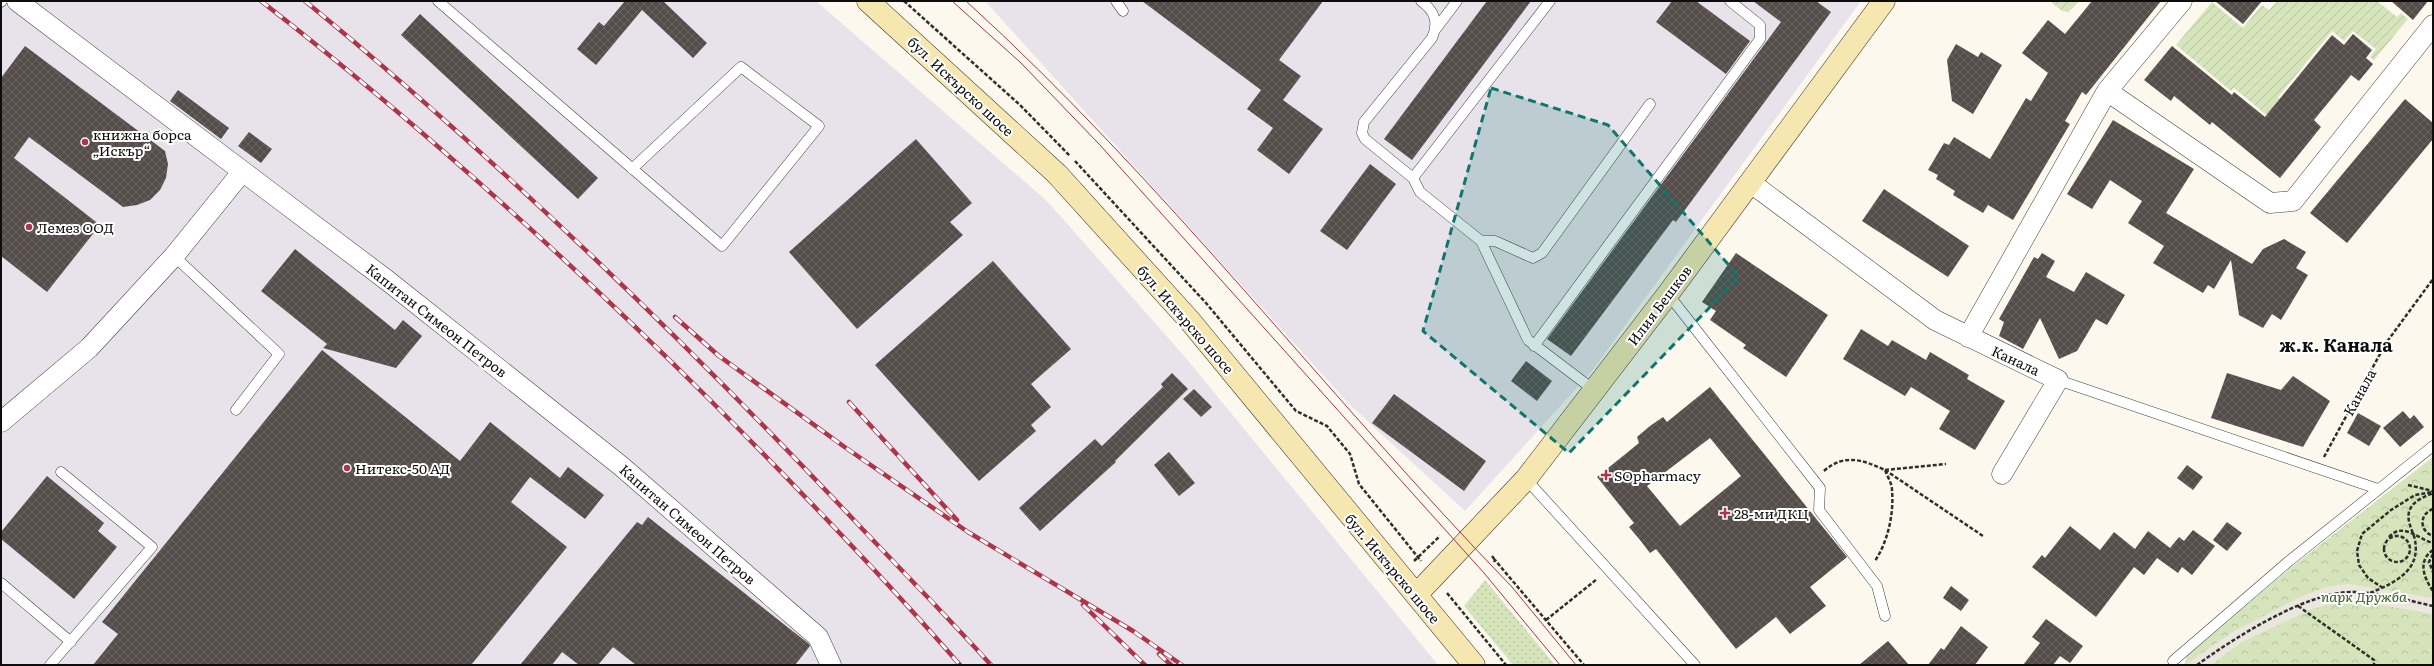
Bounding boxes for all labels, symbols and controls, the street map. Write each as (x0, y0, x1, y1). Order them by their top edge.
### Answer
street label: бул. Искърско шосе (904, 32, 1018, 140)
place label: книжна борса „Искър“ (93, 124, 192, 160)
marker: книжна борса „Искър“ (80, 137, 90, 147)
place label: Лемез ООД (37, 217, 114, 237)
marker: Лемез ООД (24, 222, 34, 232)
street label: Капитан Симеон Петров (362, 258, 512, 382)
street label: бул. Искърско шосе (1133, 260, 1239, 378)
street label: Илия Бешков (1622, 261, 1696, 349)
district label: ж.к. Канала (2279, 331, 2393, 358)
street label: Канала (1989, 340, 2044, 380)
street label: Канала (2338, 364, 2380, 419)
place label: Нитекс-50 АД (355, 458, 450, 478)
street label: Капитан Симеон Петров (616, 459, 760, 589)
marker: Нитекс-50 АД (342, 463, 352, 473)
place label: SOpharmacy (1614, 465, 1702, 485)
marker: SOpharmacy (1601, 470, 1611, 480)
place label: 28-ми ДКЦ (1734, 503, 1809, 523)
marker: 28-ми ДКЦ (1719, 507, 1731, 519)
street label: бул. Искърско шосе (1341, 509, 1445, 627)
park label: парк Дружба (2321, 586, 2407, 606)

